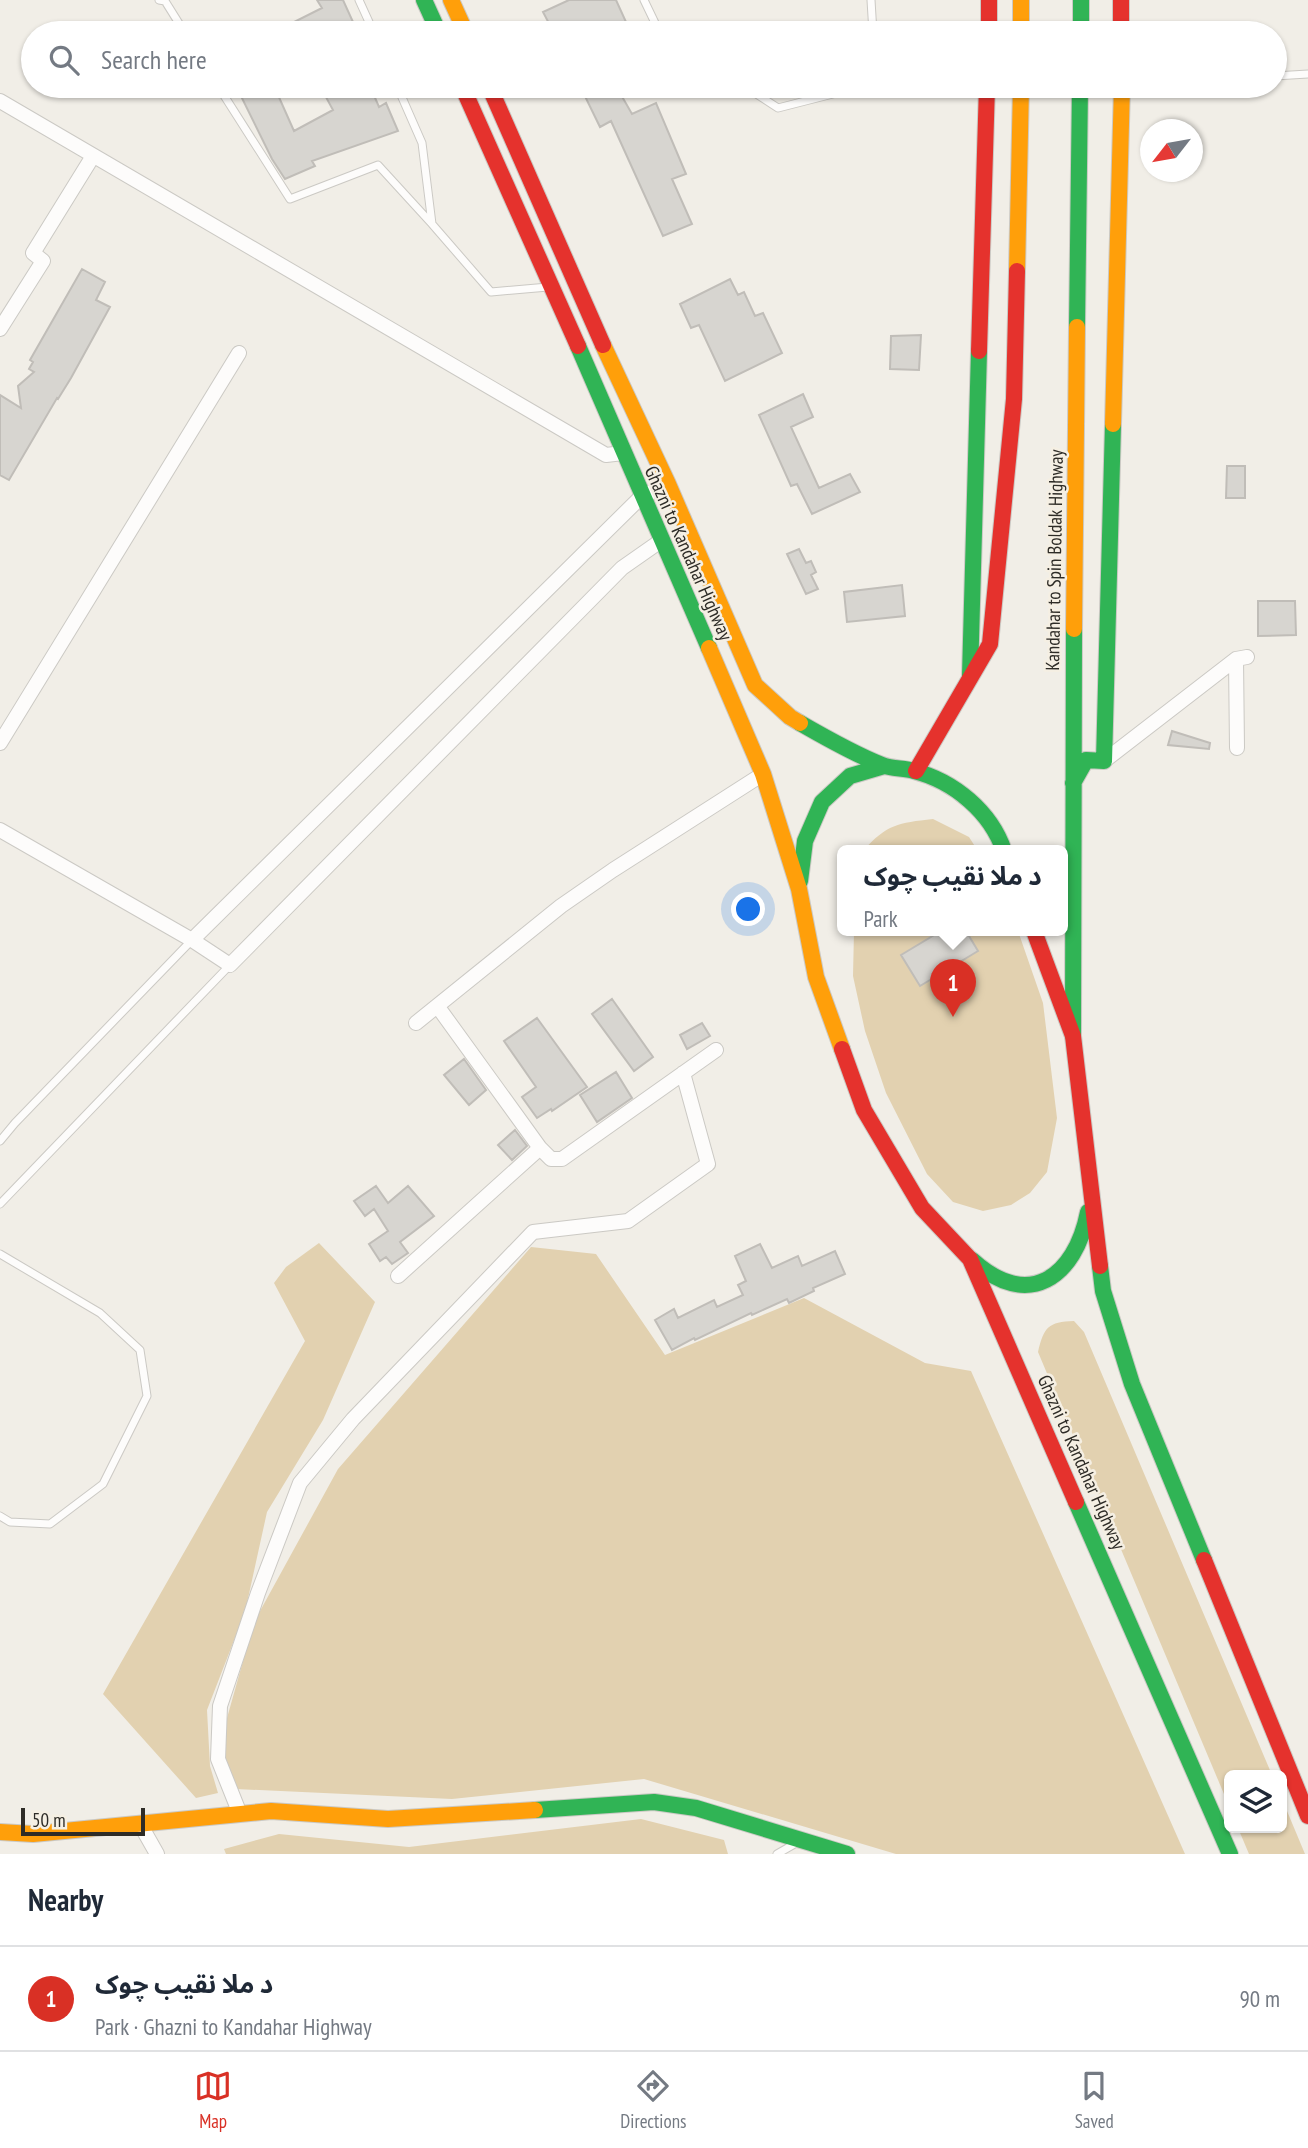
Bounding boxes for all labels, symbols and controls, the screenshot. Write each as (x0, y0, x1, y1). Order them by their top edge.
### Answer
search box (21, 21, 1287, 98)
icon: search (45, 41, 83, 79)
text: Search here (101, 43, 207, 76)
north arrow (1140, 119, 1203, 182)
street label: Kandahar to Spin Boldak Highway (1040, 448, 1068, 671)
street label: Ghazni to Kandahar Highway (640, 462, 739, 645)
popup (837, 845, 1068, 936)
text: د ملا نقيب چوک (863, 859, 1042, 892)
your location (731, 892, 765, 926)
text: Park (863, 904, 898, 933)
pin: 1 (930, 959, 976, 1017)
street label: Ghazni to Kandahar Highway (1033, 1371, 1132, 1554)
map controls (1224, 1770, 1287, 1833)
button: layers (1224, 1770, 1287, 1833)
scale bar (21, 1805, 145, 1837)
text: 50 m (32, 1808, 66, 1832)
text: Nearby (28, 1880, 103, 1919)
text: د ملا نقيب چوک (95, 1967, 273, 2000)
text: 1 (46, 1984, 57, 2013)
text: 90 m (1239, 1984, 1280, 2013)
text: Park · Ghazni to Kandahar Highway (95, 2012, 372, 2041)
tab: Map (194, 2067, 232, 2133)
tab: Directions (620, 2067, 686, 2133)
tab: Saved (1075, 2067, 1114, 2133)

